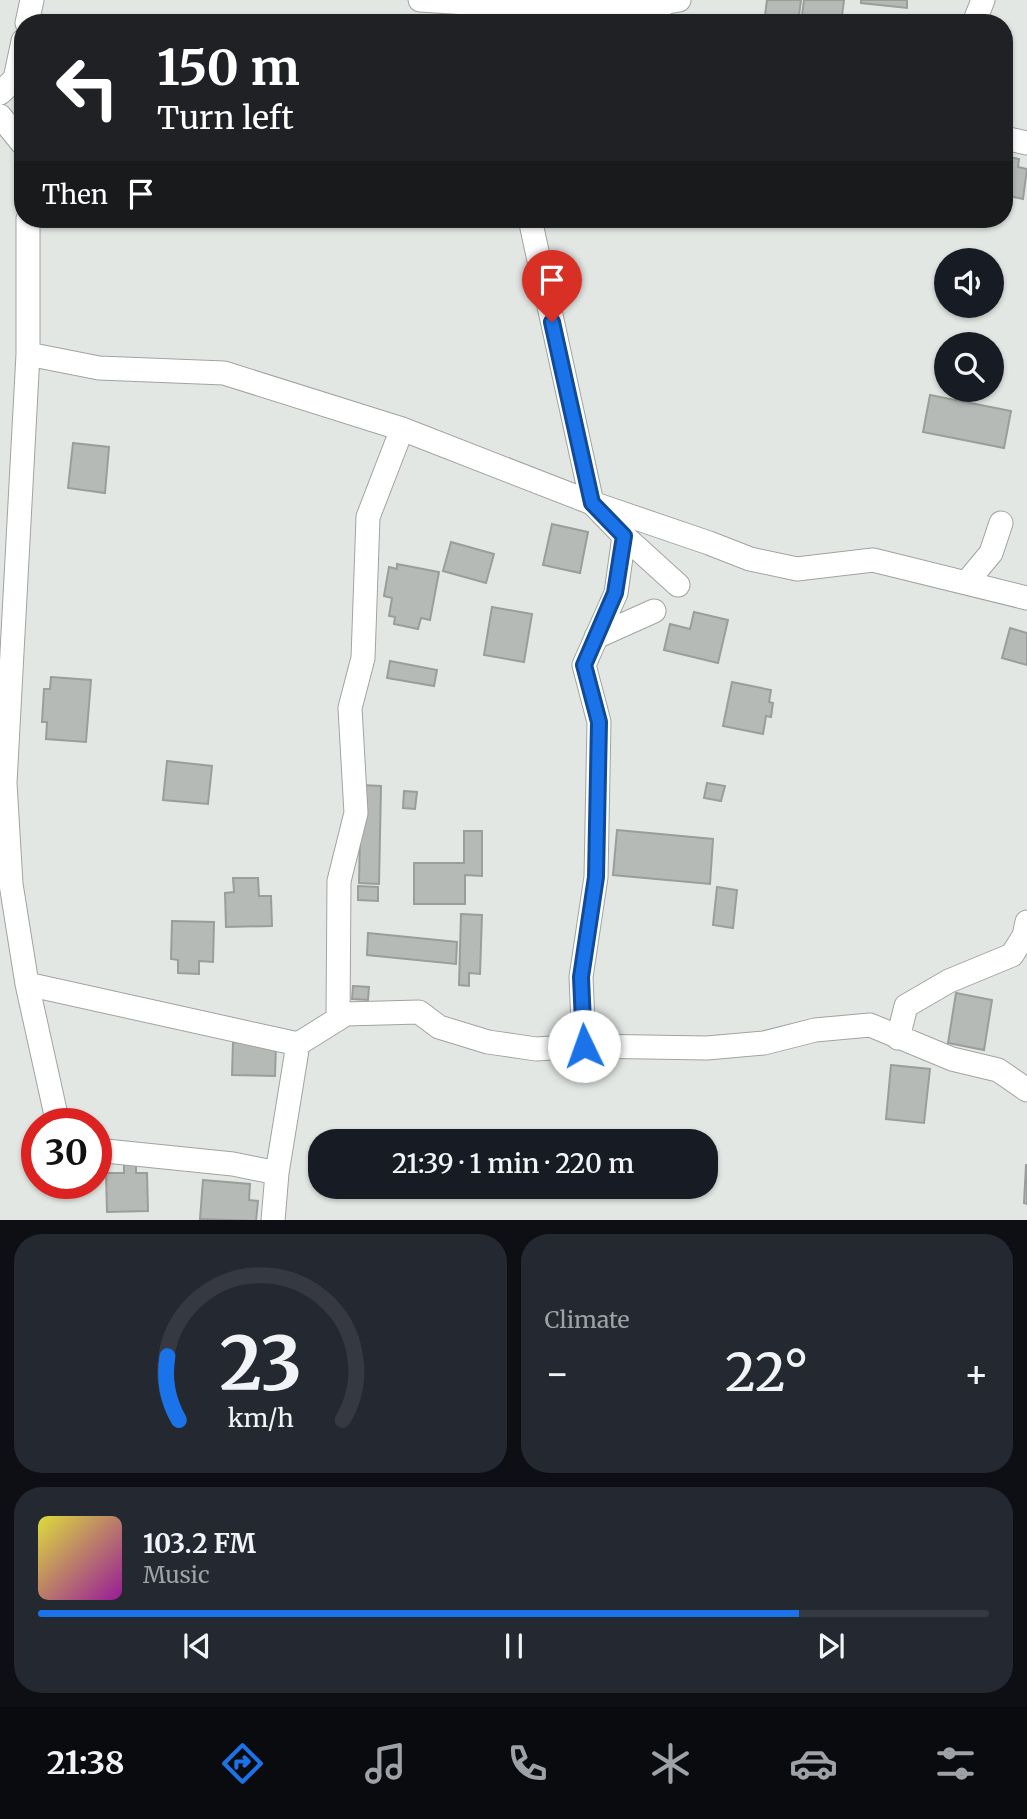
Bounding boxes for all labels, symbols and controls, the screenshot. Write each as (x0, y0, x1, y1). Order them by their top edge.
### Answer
text: 150 m (157, 37, 300, 98)
icon: left (42, 42, 133, 133)
text: Turn left (157, 98, 294, 138)
icon: arrive (122, 175, 160, 213)
text: Then (42, 178, 108, 211)
map controls (934, 248, 1004, 402)
button: sound (934, 248, 1004, 318)
pin (522, 250, 582, 322)
icon: arrive (533, 261, 571, 299)
button: search (934, 332, 1004, 402)
position arrow (547, 1009, 621, 1083)
speed limit sign: 30 (21, 1108, 112, 1199)
text: 21:39 · 1 min · 220 m (392, 1147, 634, 1180)
text: Climate (545, 1305, 630, 1334)
text: 23 (219, 1318, 302, 1410)
text: 22° (725, 1340, 809, 1405)
text: − (545, 1350, 570, 1397)
text: + (964, 1350, 989, 1397)
text: km/h (227, 1401, 293, 1433)
text: 103.2 FM (143, 1527, 256, 1560)
text: Music (143, 1560, 210, 1589)
icon: previous (178, 1627, 216, 1665)
icon: pause (495, 1627, 533, 1665)
icon: next (812, 1627, 850, 1665)
icon: directions (218, 1739, 267, 1788)
icon: music (361, 1739, 410, 1788)
icon: phone (503, 1739, 552, 1788)
icon: climate (646, 1739, 695, 1788)
icon: car (789, 1739, 838, 1788)
icon: filters (931, 1739, 980, 1788)
text: 21:38 (47, 1743, 125, 1783)

